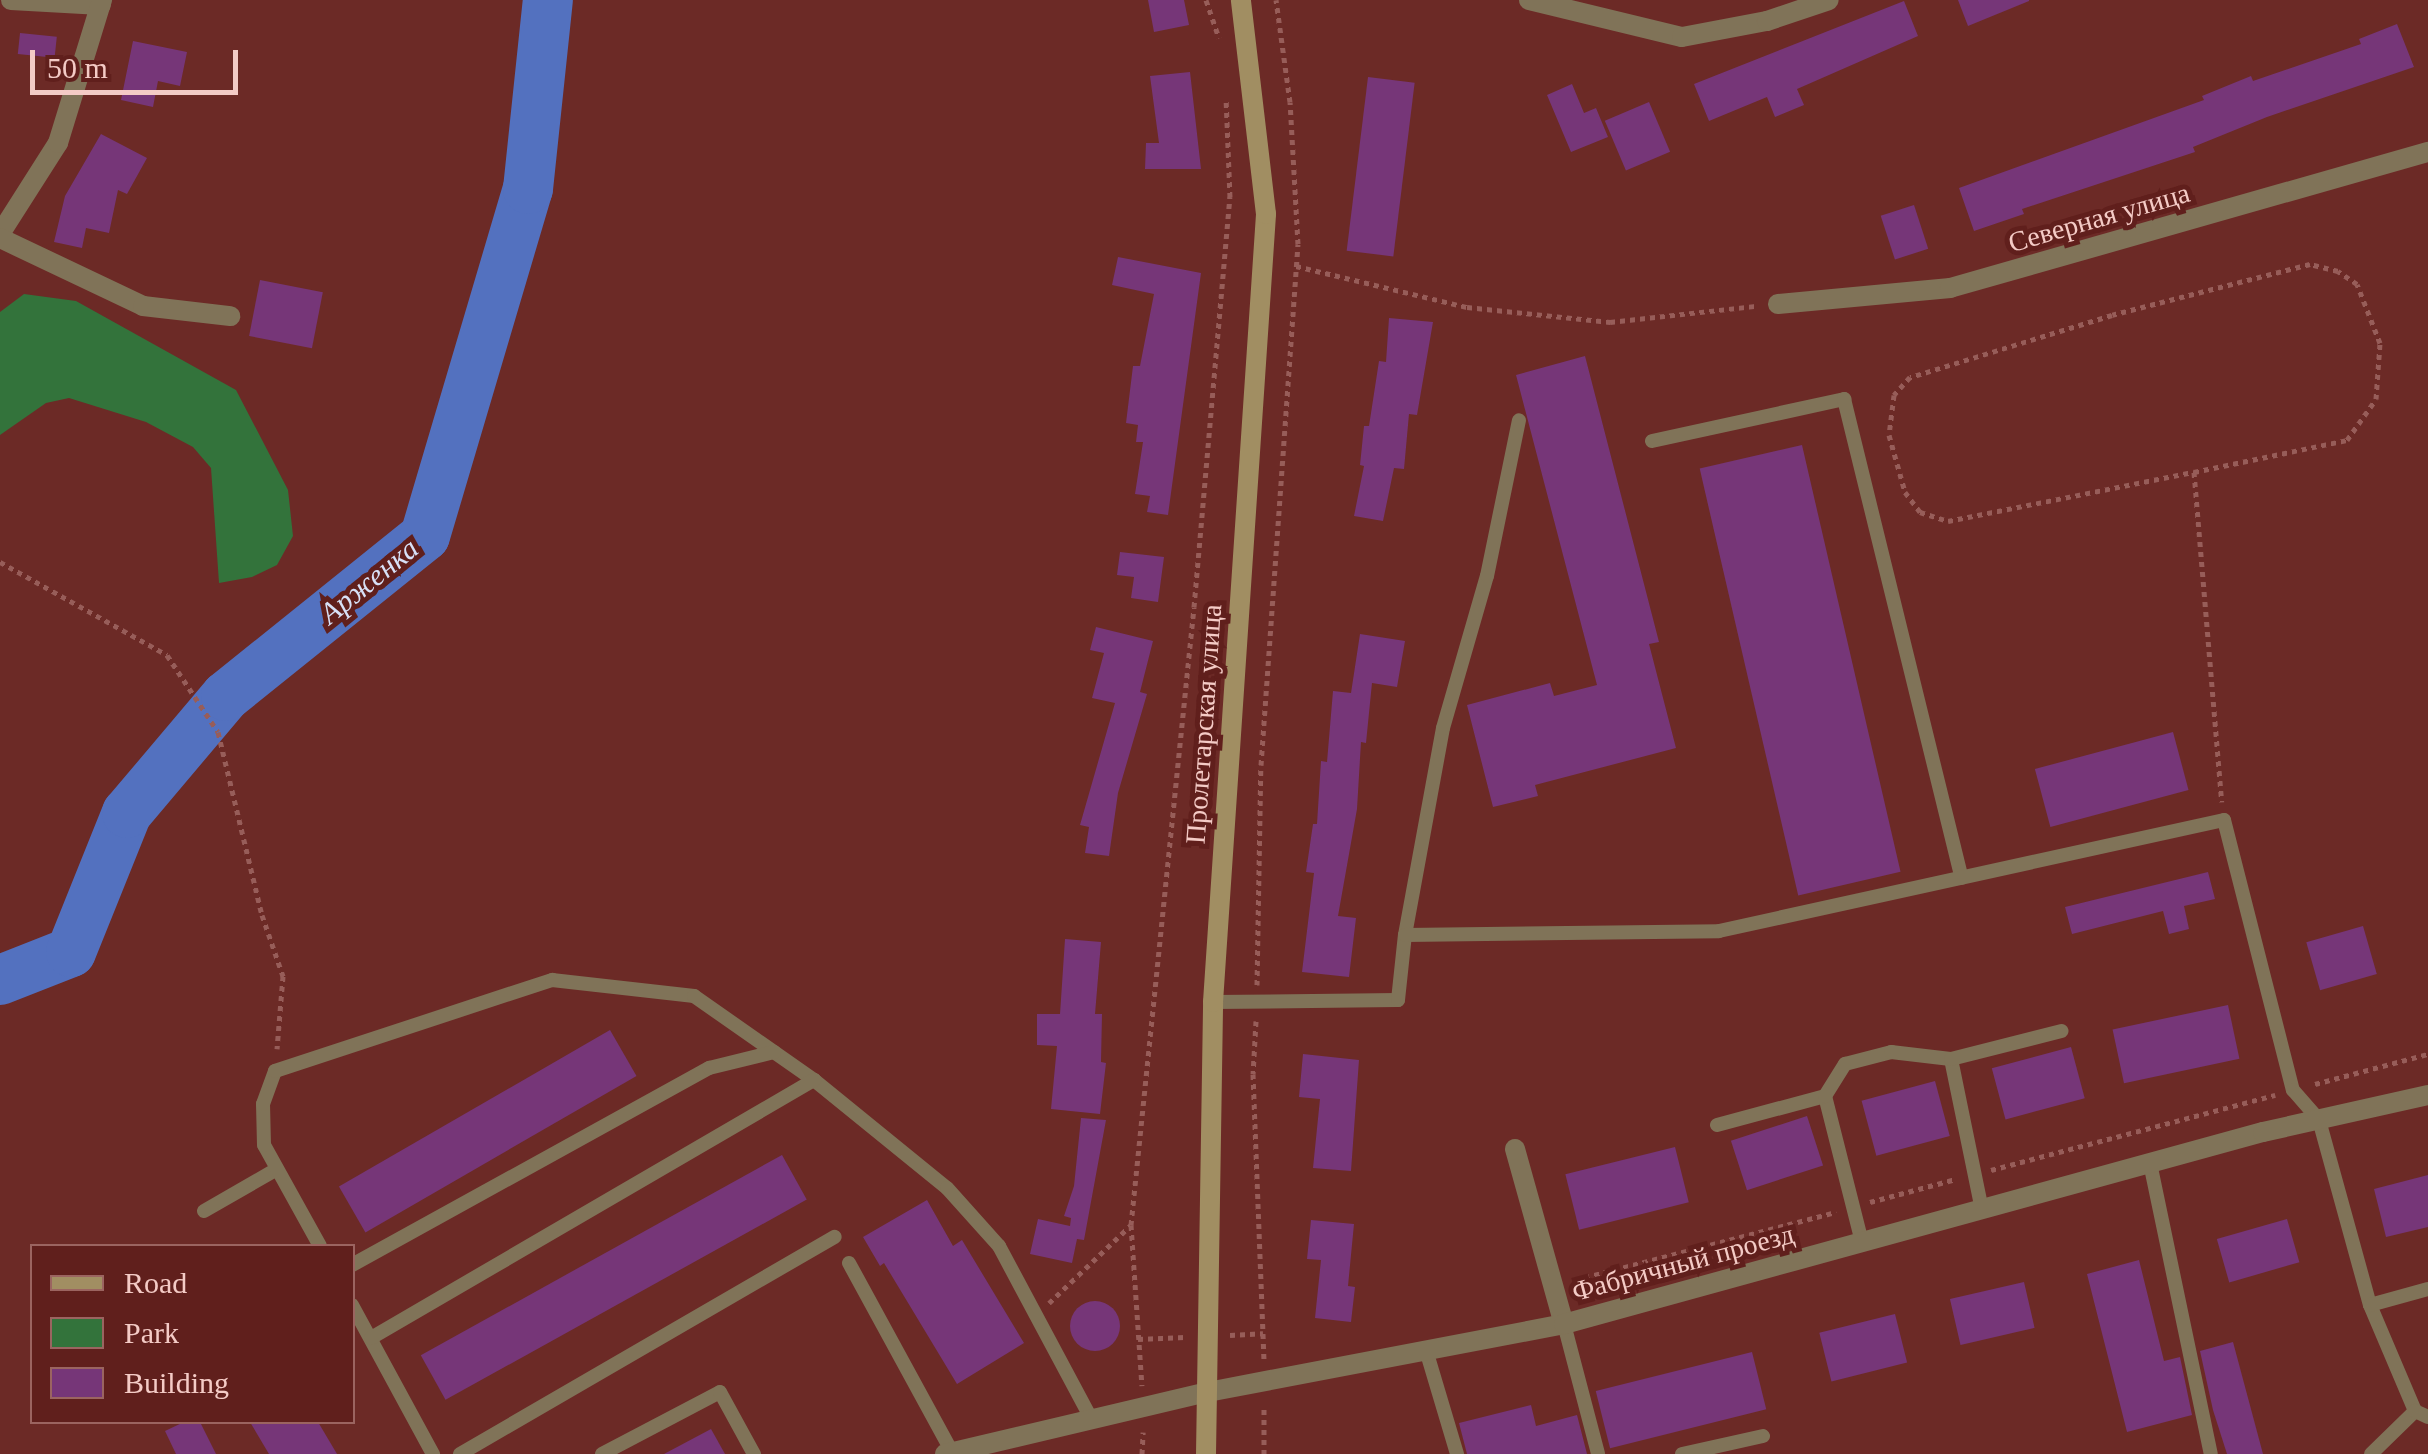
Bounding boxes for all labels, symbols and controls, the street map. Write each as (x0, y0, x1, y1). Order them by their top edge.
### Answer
scale bar (35, 30, 242, 92)
text: 50 m (47, 51, 108, 84)
street label: Северная улица (2004, 176, 2194, 260)
water label: Арженка (312, 530, 426, 632)
street label: Пролетарская улица (1179, 603, 1229, 845)
street label: Фабричный проезд (1568, 1217, 1798, 1309)
legend (30, 1244, 355, 1424)
text: Road (124, 1266, 187, 1299)
text: Park (124, 1316, 179, 1349)
text: Building (124, 1366, 229, 1399)

